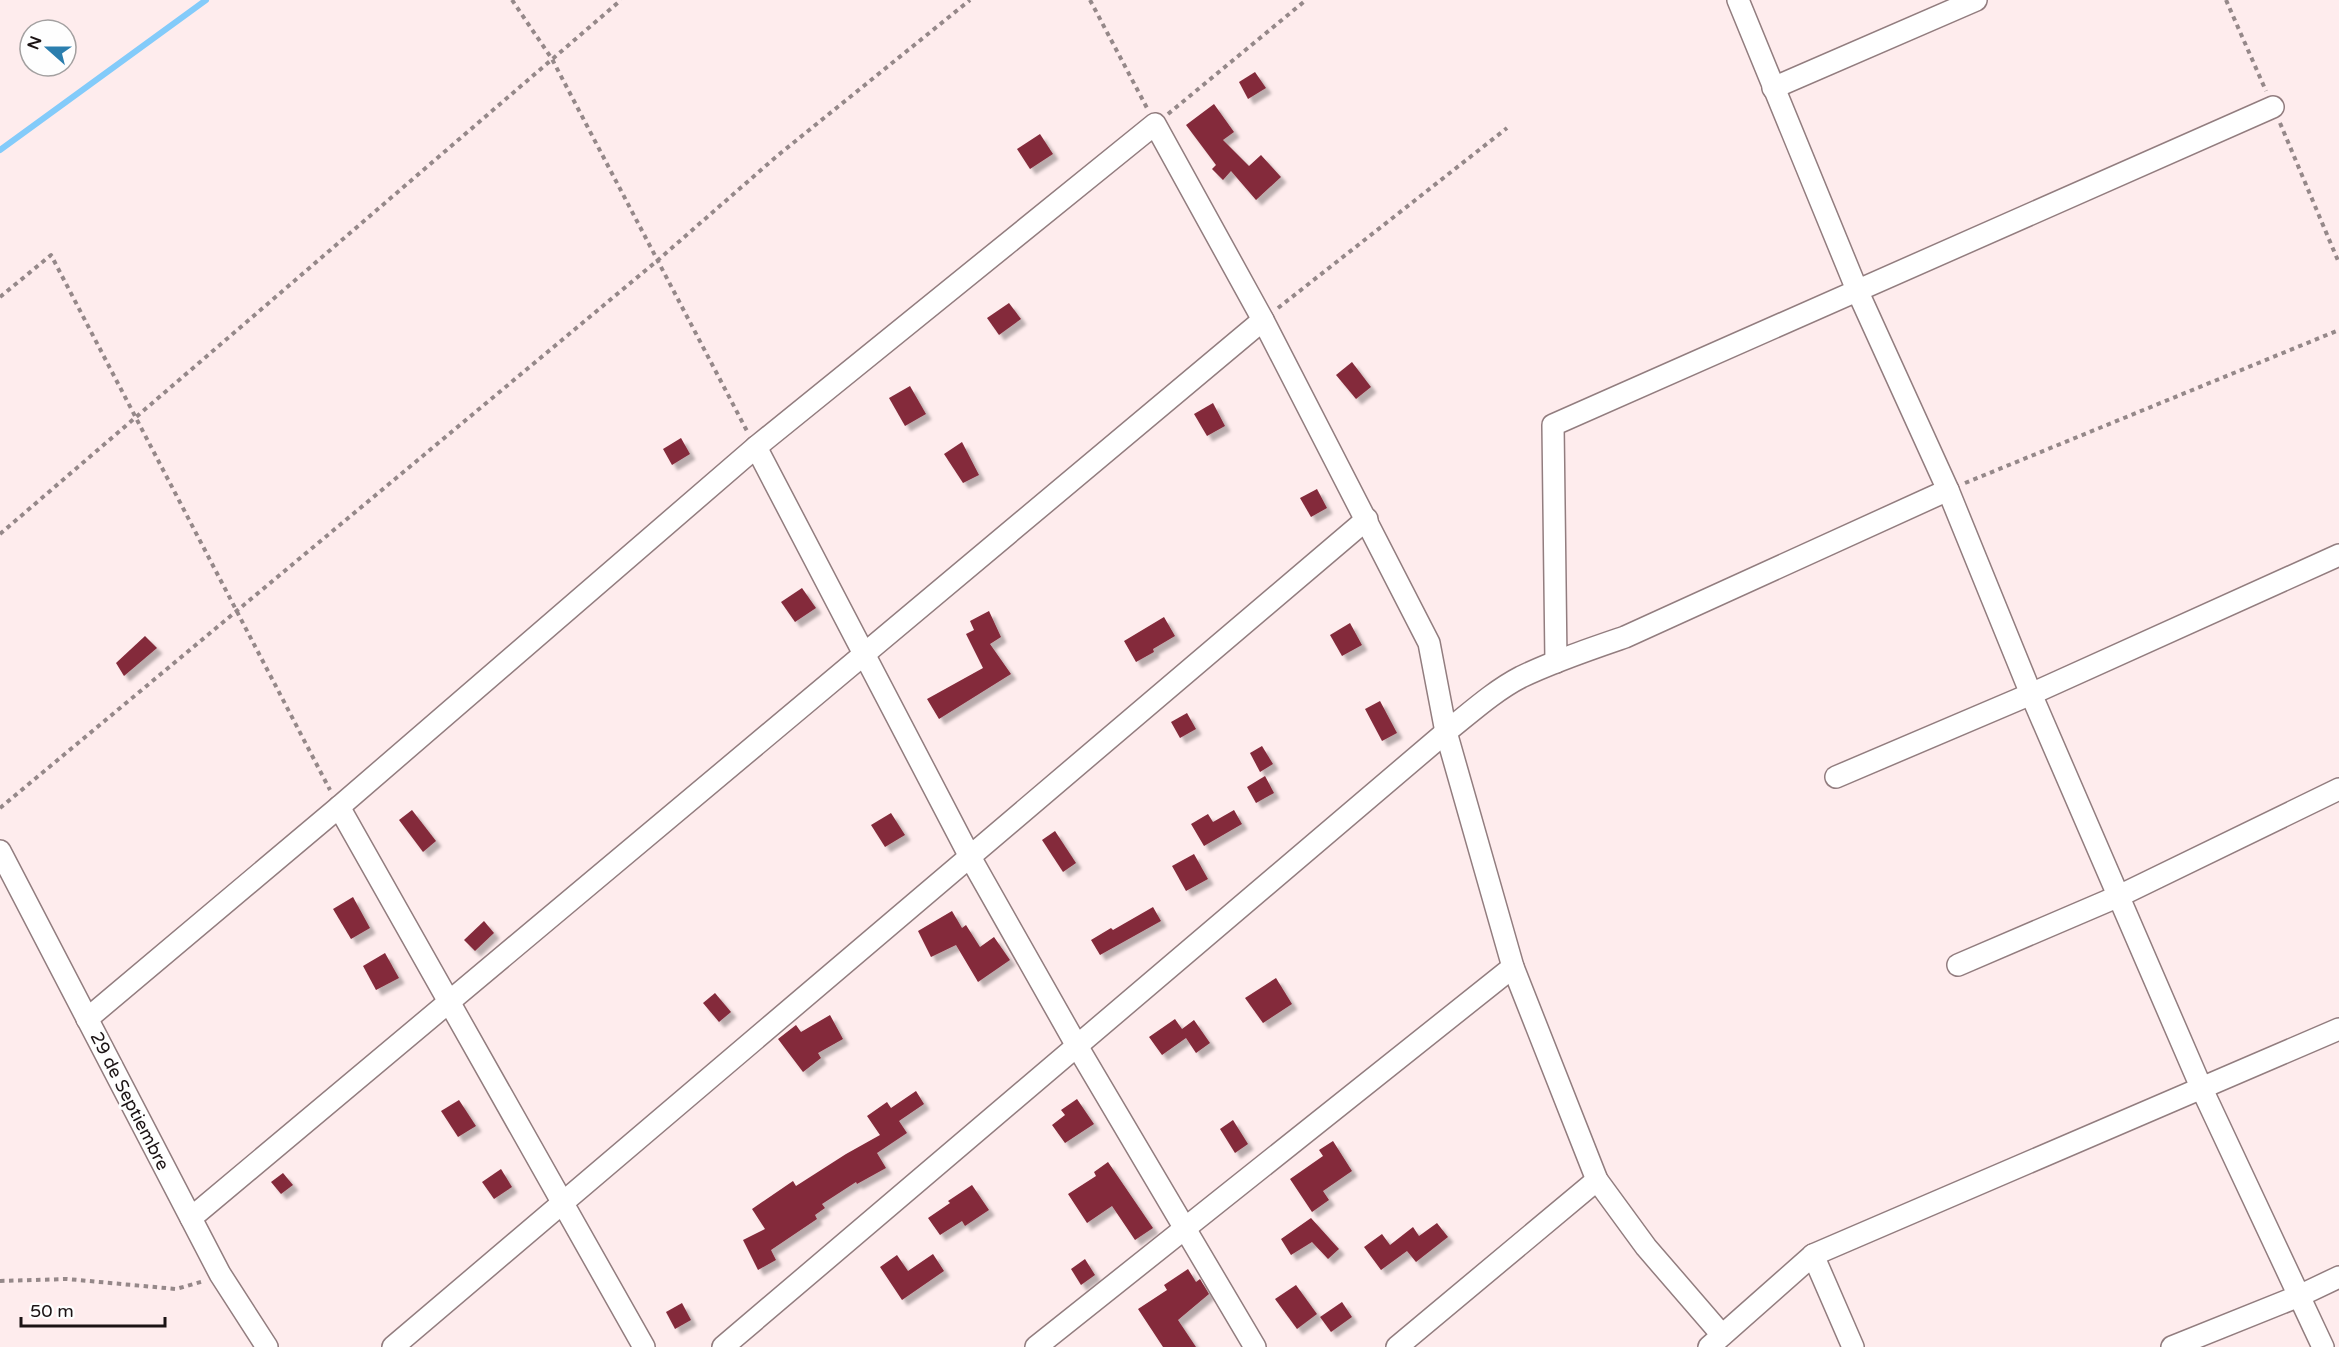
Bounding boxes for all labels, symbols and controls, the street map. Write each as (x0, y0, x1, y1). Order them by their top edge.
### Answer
north arrow (18, 18, 78, 78)
text: N (23, 33, 47, 53)
street label: 29 de Septiembre (86, 1028, 174, 1174)
scale bar (21, 1290, 165, 1328)
text: 50 m (30, 1300, 74, 1322)

